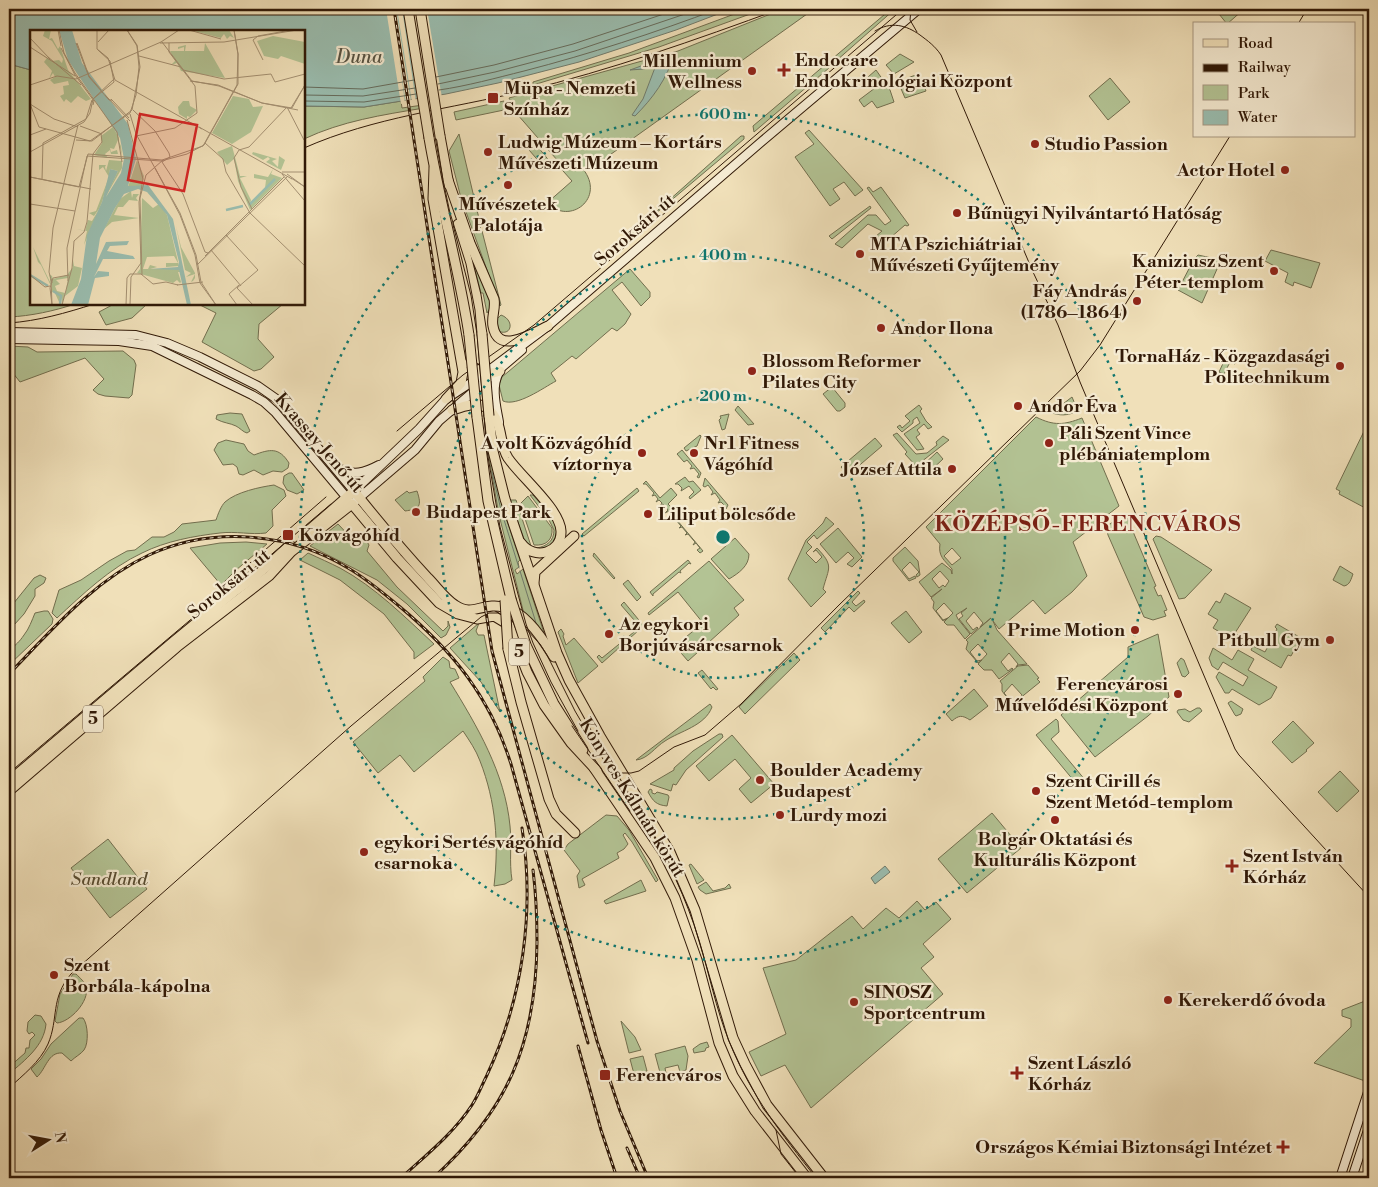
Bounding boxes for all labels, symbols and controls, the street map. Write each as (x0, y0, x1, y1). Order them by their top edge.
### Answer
legend (1193, 22, 1356, 138)
inset map (30, 30, 305, 305)
text: Road (1238, 34, 1273, 53)
water label: Duna (335, 45, 383, 69)
place label: Endocare Endokrinológiai Központ (795, 49, 1013, 93)
place label: Millennium Wellness (643, 50, 743, 94)
text: Railway (1238, 58, 1292, 77)
marker: Endocare Endokrinológiai Központ (777, 63, 791, 77)
marker: Millennium Wellness (746, 65, 758, 77)
place label: Müpa - Nemzeti Színház (504, 77, 636, 121)
text: Park (1238, 84, 1270, 103)
marker: Müpa - Nemzeti Színház (486, 91, 500, 105)
text: 600 m (699, 105, 747, 124)
text: Water (1237, 108, 1278, 127)
place label: Ludwig Múzeum – Kortárs Művészeti Múzeum (498, 131, 722, 175)
place label: Studio Passion (1045, 133, 1168, 156)
marker: Studio Passion (1029, 138, 1041, 150)
marker: Ludwig Múzeum – Kortárs Művészeti Múzeum (482, 146, 494, 158)
place label: Actor Hotel (1176, 159, 1275, 182)
marker: Actor Hotel (1279, 164, 1291, 176)
marker: Művészetek Palotája (502, 179, 514, 191)
street label: Soroksári út (590, 188, 681, 271)
place label: Művészetek Palotája (458, 193, 558, 237)
place label: Bűnügyi Nyilvántartó Hatóság (967, 202, 1222, 225)
marker: Bűnügyi Nyilvántartó Hatóság (951, 207, 963, 219)
place label: MTA Pszichiátriai Művészeti Gyűjtemény (870, 233, 1060, 277)
text: 400 m (699, 246, 747, 265)
marker: MTA Pszichiátriai Művészeti Gyűjtemény (854, 248, 866, 260)
place label: Kaniziusz Szent Péter-templom (1132, 250, 1265, 294)
marker: Kaniziusz Szent Péter-templom (1268, 265, 1280, 277)
place label: Fáy András (1786–1864) (1021, 280, 1127, 324)
marker: Fáy András (1786–1864) (1131, 295, 1143, 307)
place label: Andor Ilona (890, 317, 993, 340)
marker: Andor Ilona (875, 322, 887, 334)
place label: TornaHáz - Közgazdasági Politechnikum (1115, 345, 1331, 389)
place label: Blossom Reformer Pilates City (762, 350, 921, 394)
marker: TornaHáz - Közgazdasági Politechnikum (1334, 360, 1346, 372)
marker: Blossom Reformer Pilates City (746, 365, 758, 377)
text: 200 m (699, 387, 747, 406)
street label: Kvassay Jenő út (269, 388, 369, 498)
place label: Andor Éva (1027, 395, 1117, 418)
marker: Andor Éva (1012, 400, 1024, 412)
place label: Páli Szent Vince plébániatemplom (1059, 422, 1211, 466)
place label: A volt Közvágóhíd víztornya (480, 432, 632, 476)
place label: Nr1 Fitness Vágóhíd (703, 432, 800, 476)
marker: Páli Szent Vince plébániatemplom (1043, 437, 1055, 449)
marker: A volt Közvágóhíd víztornya (636, 447, 648, 459)
marker: Nr1 Fitness Vágóhíd (688, 447, 700, 459)
place label: József Attila (839, 458, 942, 481)
marker: József Attila (946, 463, 958, 475)
place label: Budapest Park (426, 501, 552, 524)
place label: Liliput bölcsőde (658, 503, 796, 526)
marker: Budapest Park (410, 506, 422, 518)
marker: Liliput bölcsőde (642, 508, 654, 520)
district label: KÖZÉPSŐ-FERENCVÁROS (935, 509, 1241, 538)
place label: Közvágóhíd (299, 524, 400, 547)
marker: Közvágóhíd (281, 528, 295, 542)
centre of rings (714, 528, 732, 546)
street label: Soroksári út (183, 543, 275, 624)
place label: Az egykori Borjúvásárcsarnok (618, 613, 784, 657)
place label: Prime Motion (1007, 619, 1125, 642)
marker: Prime Motion (1129, 624, 1141, 636)
marker: Az egykori Borjúvásárcsarnok (603, 628, 615, 640)
place label: Pitbull Gym (1218, 629, 1321, 652)
marker: Pitbull Gym (1324, 634, 1336, 646)
road number: 5 (509, 638, 529, 666)
place label: Ferencvárosi Művelődési Központ (995, 673, 1169, 717)
marker: Ferencvárosi Művelődési Központ (1172, 688, 1184, 700)
road number: 5 (83, 706, 103, 732)
street label: Könyves Kálmán körút (574, 714, 691, 882)
place label: Boulder Academy Budapest (770, 759, 923, 803)
place label: Szent Cirill és Szent Metód-templom (1046, 770, 1234, 814)
marker: Boulder Academy Budapest (754, 774, 766, 786)
marker: Szent Cirill és Szent Metód-templom (1030, 785, 1042, 797)
place label: Lurdy mozi (790, 804, 887, 827)
marker: Lurdy mozi (774, 809, 786, 821)
marker: Bolgár Oktatási és Kulturális Központ (1049, 814, 1061, 826)
place label: Bolgár Oktatási és Kulturális Központ (974, 828, 1137, 872)
place label: egykori Sertésvágóhíd csarnoka (374, 831, 564, 875)
place label: Szent István Kórház (1243, 845, 1343, 889)
marker: egykori Sertésvágóhíd csarnoka (358, 846, 370, 858)
marker: Szent István Kórház (1225, 859, 1239, 873)
park label: Sandland (71, 868, 148, 891)
place label: Szent Borbála-kápolna (64, 954, 211, 998)
marker: Szent Borbála-kápolna (48, 969, 60, 981)
place label: SINOSZ Sportcentrum (864, 981, 986, 1025)
place label: Kerekerdő óvoda (1178, 989, 1326, 1012)
marker: Kerekerdő óvoda (1162, 994, 1174, 1006)
marker: SINOSZ Sportcentrum (848, 996, 860, 1008)
place label: Szent László Kórház (1028, 1052, 1132, 1096)
place label: Ferencváros (616, 1064, 722, 1087)
marker: Szent László Kórház (1010, 1066, 1024, 1080)
marker: Ferencváros (598, 1068, 612, 1082)
north arrow (22, 1114, 72, 1164)
text: N (50, 1131, 70, 1145)
place label: Országos Kémiai Biztonsági Intézet (975, 1136, 1273, 1159)
marker: Országos Kémiai Biztonsági Intézet (1276, 1140, 1290, 1154)

